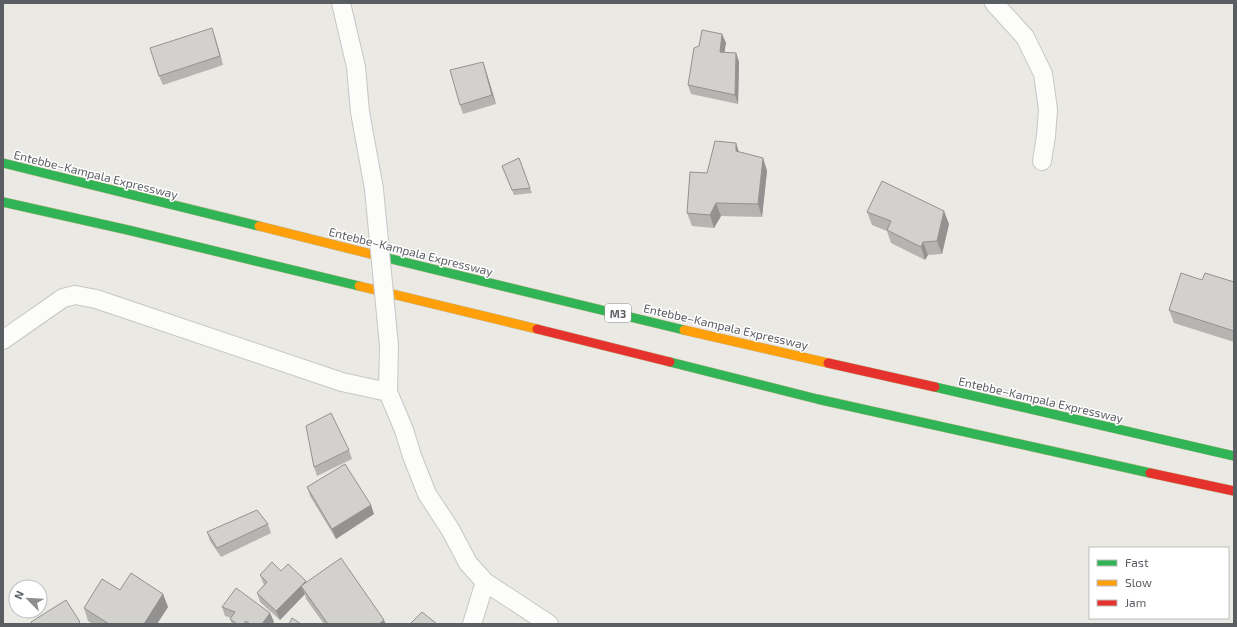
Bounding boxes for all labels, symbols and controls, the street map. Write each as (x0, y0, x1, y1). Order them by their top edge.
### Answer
street label: Entebbe–Kampala Expressway (13, 147, 180, 201)
street label: Entebbe–Kampala Expressway (328, 224, 495, 278)
street label: Entebbe–Kampala Expressway (642, 300, 810, 352)
road number: M3 (605, 304, 631, 322)
street label: Entebbe–Kampala Expressway (957, 373, 1125, 425)
legend (1089, 547, 1229, 619)
text: Fast (1125, 555, 1149, 569)
text: Slow (1125, 575, 1152, 589)
north arrow (8, 579, 48, 619)
text: N (11, 588, 26, 601)
text: Jam (1125, 595, 1146, 609)

